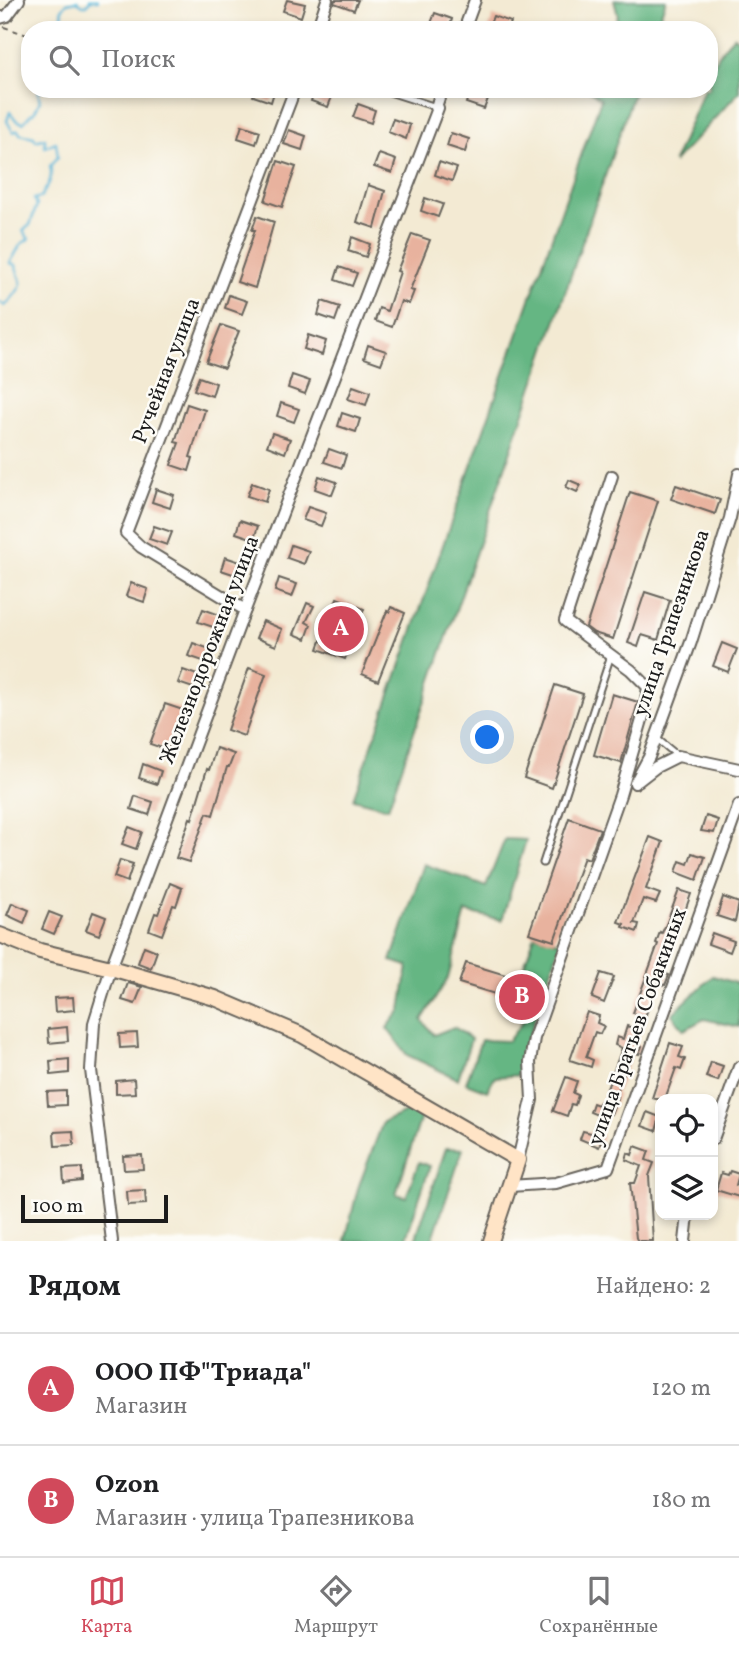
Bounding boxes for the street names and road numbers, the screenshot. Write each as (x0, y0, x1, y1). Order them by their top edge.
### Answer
street label: Ручейная улица (126, 294, 208, 448)
street label: улица Трапезникова (626, 526, 718, 720)
street label: Железнодорожная улица (153, 531, 267, 769)
street label: улица Братьев Собакиных (581, 904, 695, 1150)

